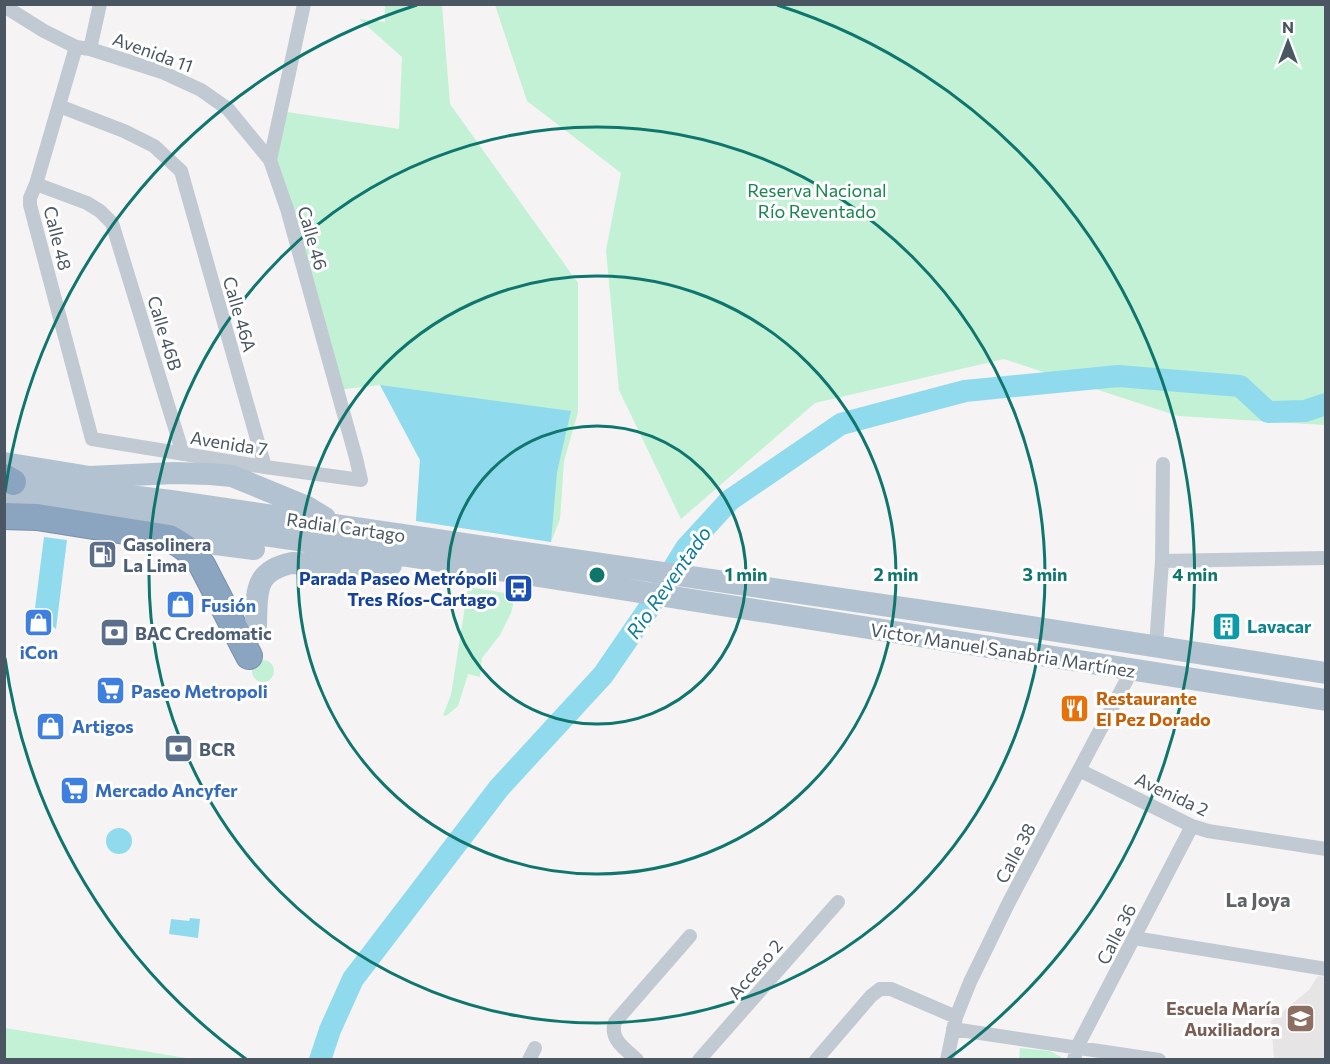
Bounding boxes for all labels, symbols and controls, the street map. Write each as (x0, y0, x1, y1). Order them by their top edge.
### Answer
north arrow (1258, 12, 1318, 72)
text: N (1282, 17, 1294, 36)
street label: Avenida 11 (110, 27, 196, 77)
park label: Reserva Nacional Río Reventado (747, 179, 887, 222)
street label: Calle 46 (293, 203, 333, 273)
street label: Calle 48 (39, 204, 77, 273)
street label: Calle 46A (219, 274, 261, 354)
street label: Calle 46B (143, 293, 187, 373)
street label: Avenida 7 (189, 426, 269, 460)
street label: Radial Cartago (285, 508, 407, 546)
water label: Rio Reventado (620, 521, 716, 643)
place label: Gasolinera La Lima (123, 533, 211, 576)
fuel station icon: Gasolinera La Lima (86, 538, 118, 570)
text: 1 min (725, 563, 767, 585)
text: 2 min (874, 563, 918, 585)
text: 3 min (1022, 563, 1068, 585)
text: 4 min (1172, 563, 1218, 585)
centre of rings (587, 565, 607, 585)
place label: Parada Paseo Metrópoli Tres Ríos-Cartago (299, 567, 497, 610)
bus stop icon: Parada Paseo Metrópoli Tres Ríos-Cartago (502, 572, 534, 604)
shop icon: Fusión (164, 589, 196, 621)
place label: Fusión (201, 594, 256, 616)
shop icon: iCon (23, 607, 55, 639)
building icon: Lavacar (1210, 610, 1242, 642)
place label: Lavacar (1247, 615, 1312, 637)
bank icon: BAC Credomatic (98, 617, 130, 649)
street label: Victor Manuel Sanabria Martínez (869, 618, 1137, 682)
place label: BAC Credomatic (135, 622, 272, 644)
place label: iCon (20, 641, 58, 663)
supermarket icon: Paseo Metropoli (94, 675, 126, 707)
place label: Paseo Metropoli (131, 680, 268, 702)
place label: Restaurante El Pez Dorado (1096, 687, 1211, 730)
restaurant icon: Restaurante El Pez Dorado (1059, 692, 1091, 724)
shop icon: Artigos (35, 710, 67, 742)
place label: Artigos (72, 715, 134, 737)
bank icon: BCR (162, 733, 194, 765)
place label: BCR (199, 738, 236, 760)
street label: Avenida 2 (1132, 767, 1212, 821)
supermarket icon: Mercado Ancyfer (58, 774, 90, 806)
place label: Mercado Ancyfer (95, 779, 238, 801)
street label: Calle 38 (990, 819, 1040, 887)
district label: La Joya (1225, 887, 1291, 911)
street label: Calle 36 (1091, 900, 1141, 968)
street label: Acceso 2 (723, 935, 787, 1003)
place label: Escuela María Auxiliadora (1166, 997, 1280, 1040)
school or university icon: Escuela María Auxiliadora (1285, 1002, 1317, 1034)

